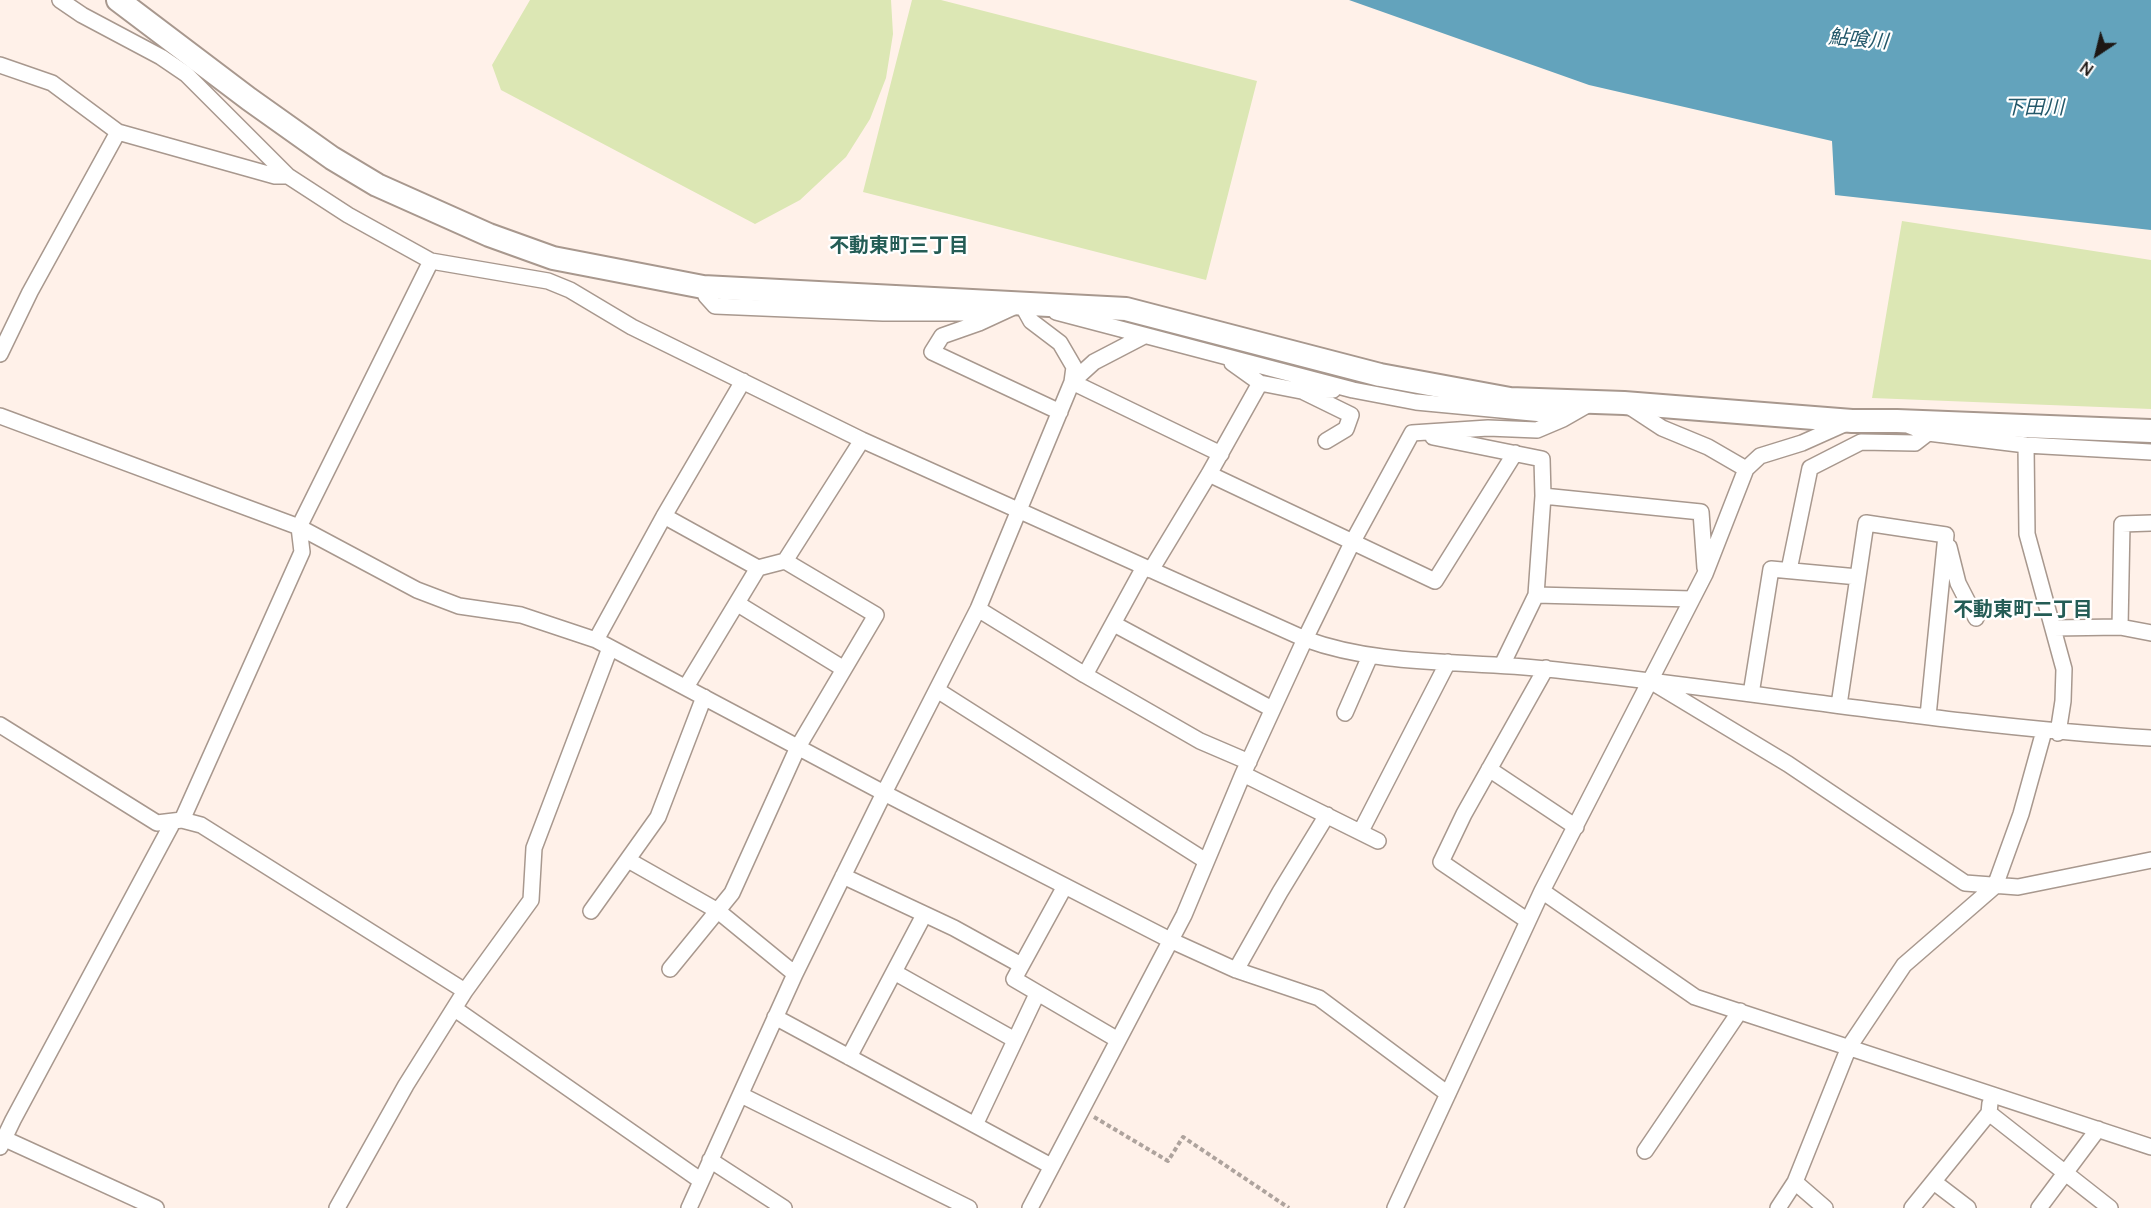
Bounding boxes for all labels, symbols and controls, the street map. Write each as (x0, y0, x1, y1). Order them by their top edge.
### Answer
north arrow (2067, 24, 2127, 84)
water label: 鮎喰川 (1827, 25, 1889, 55)
text: N (2076, 56, 2098, 81)
water label: 下田川 (2004, 96, 2064, 120)
district label: 不動東町三丁目 (829, 234, 969, 258)
district label: 不動東町二丁目 (1953, 598, 2093, 622)

